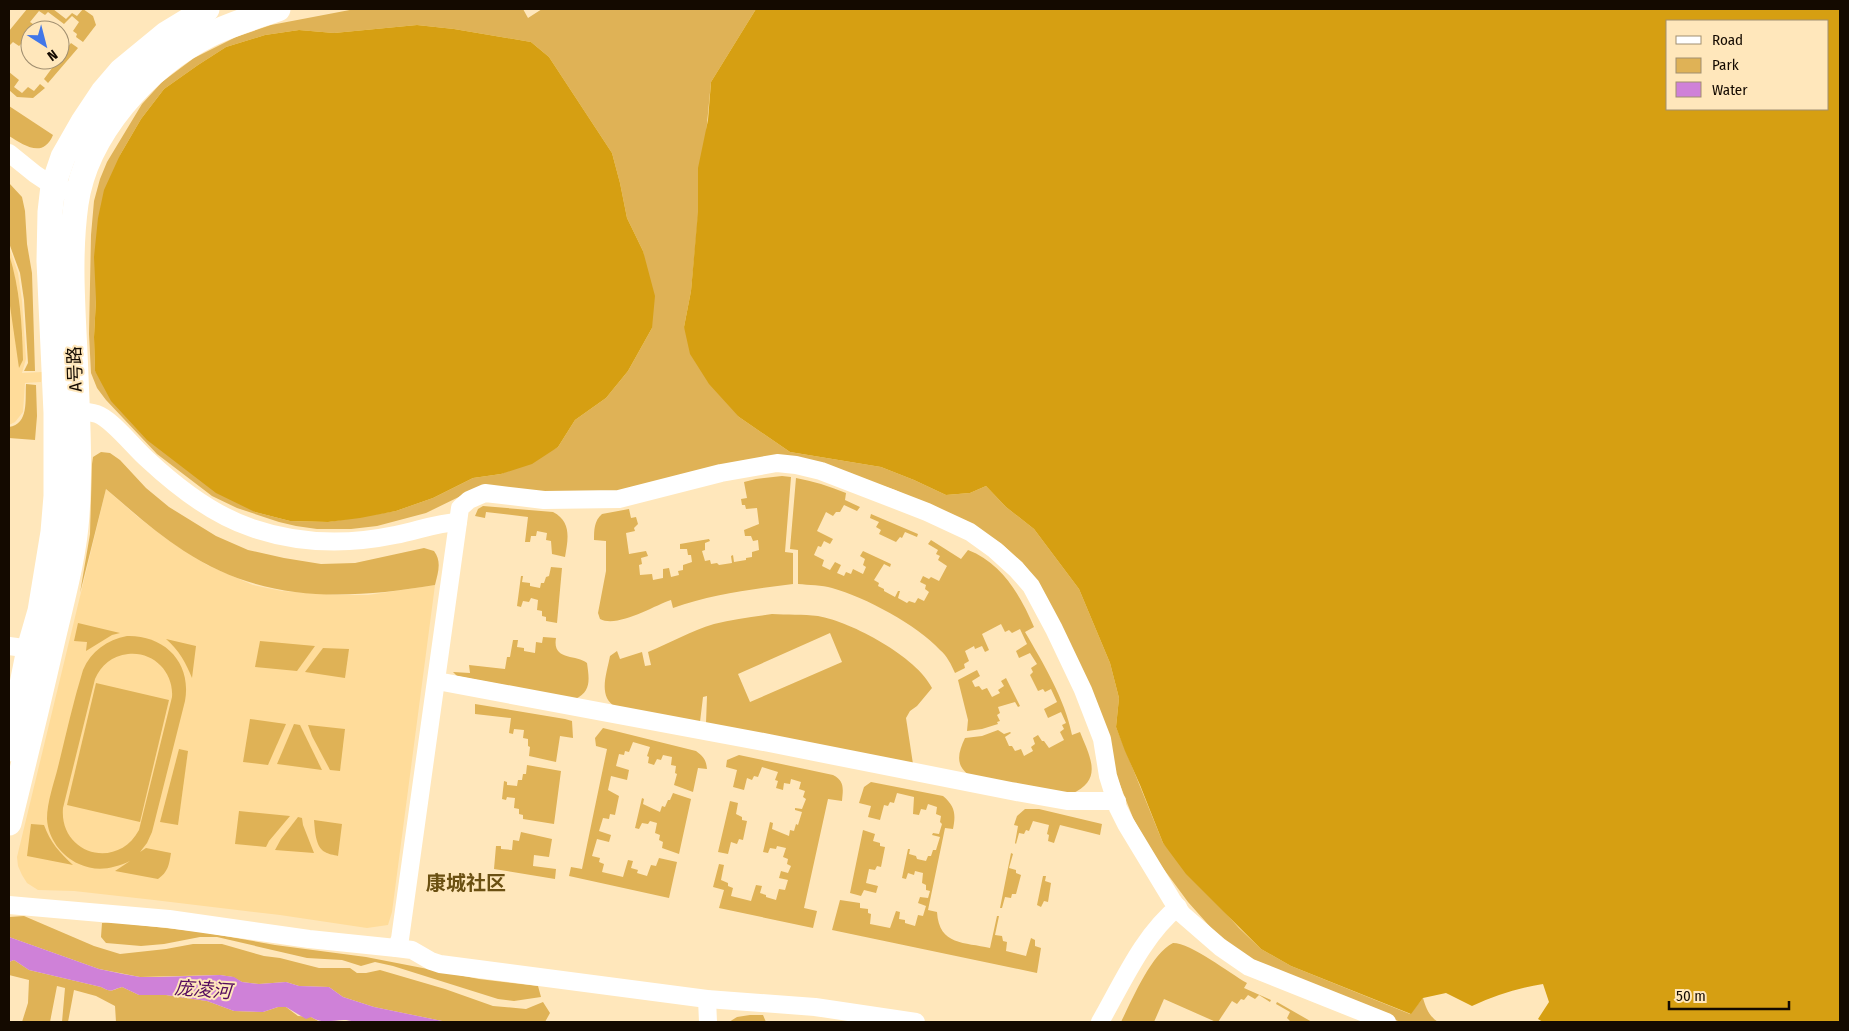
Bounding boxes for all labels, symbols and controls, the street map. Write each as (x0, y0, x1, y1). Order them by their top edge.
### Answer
north arrow (20, 20, 70, 70)
legend (1666, 20, 1829, 110)
text: Road (1712, 31, 1743, 49)
text: N (44, 46, 61, 64)
text: Park (1712, 56, 1739, 74)
text: Water (1712, 81, 1748, 99)
street label: A号路 (63, 346, 87, 392)
district label: 康城社区 (426, 871, 506, 895)
water label: 庞凌河 (174, 976, 236, 1003)
scale bar (1669, 978, 1789, 1010)
text: 50 m (1676, 987, 1706, 1005)

